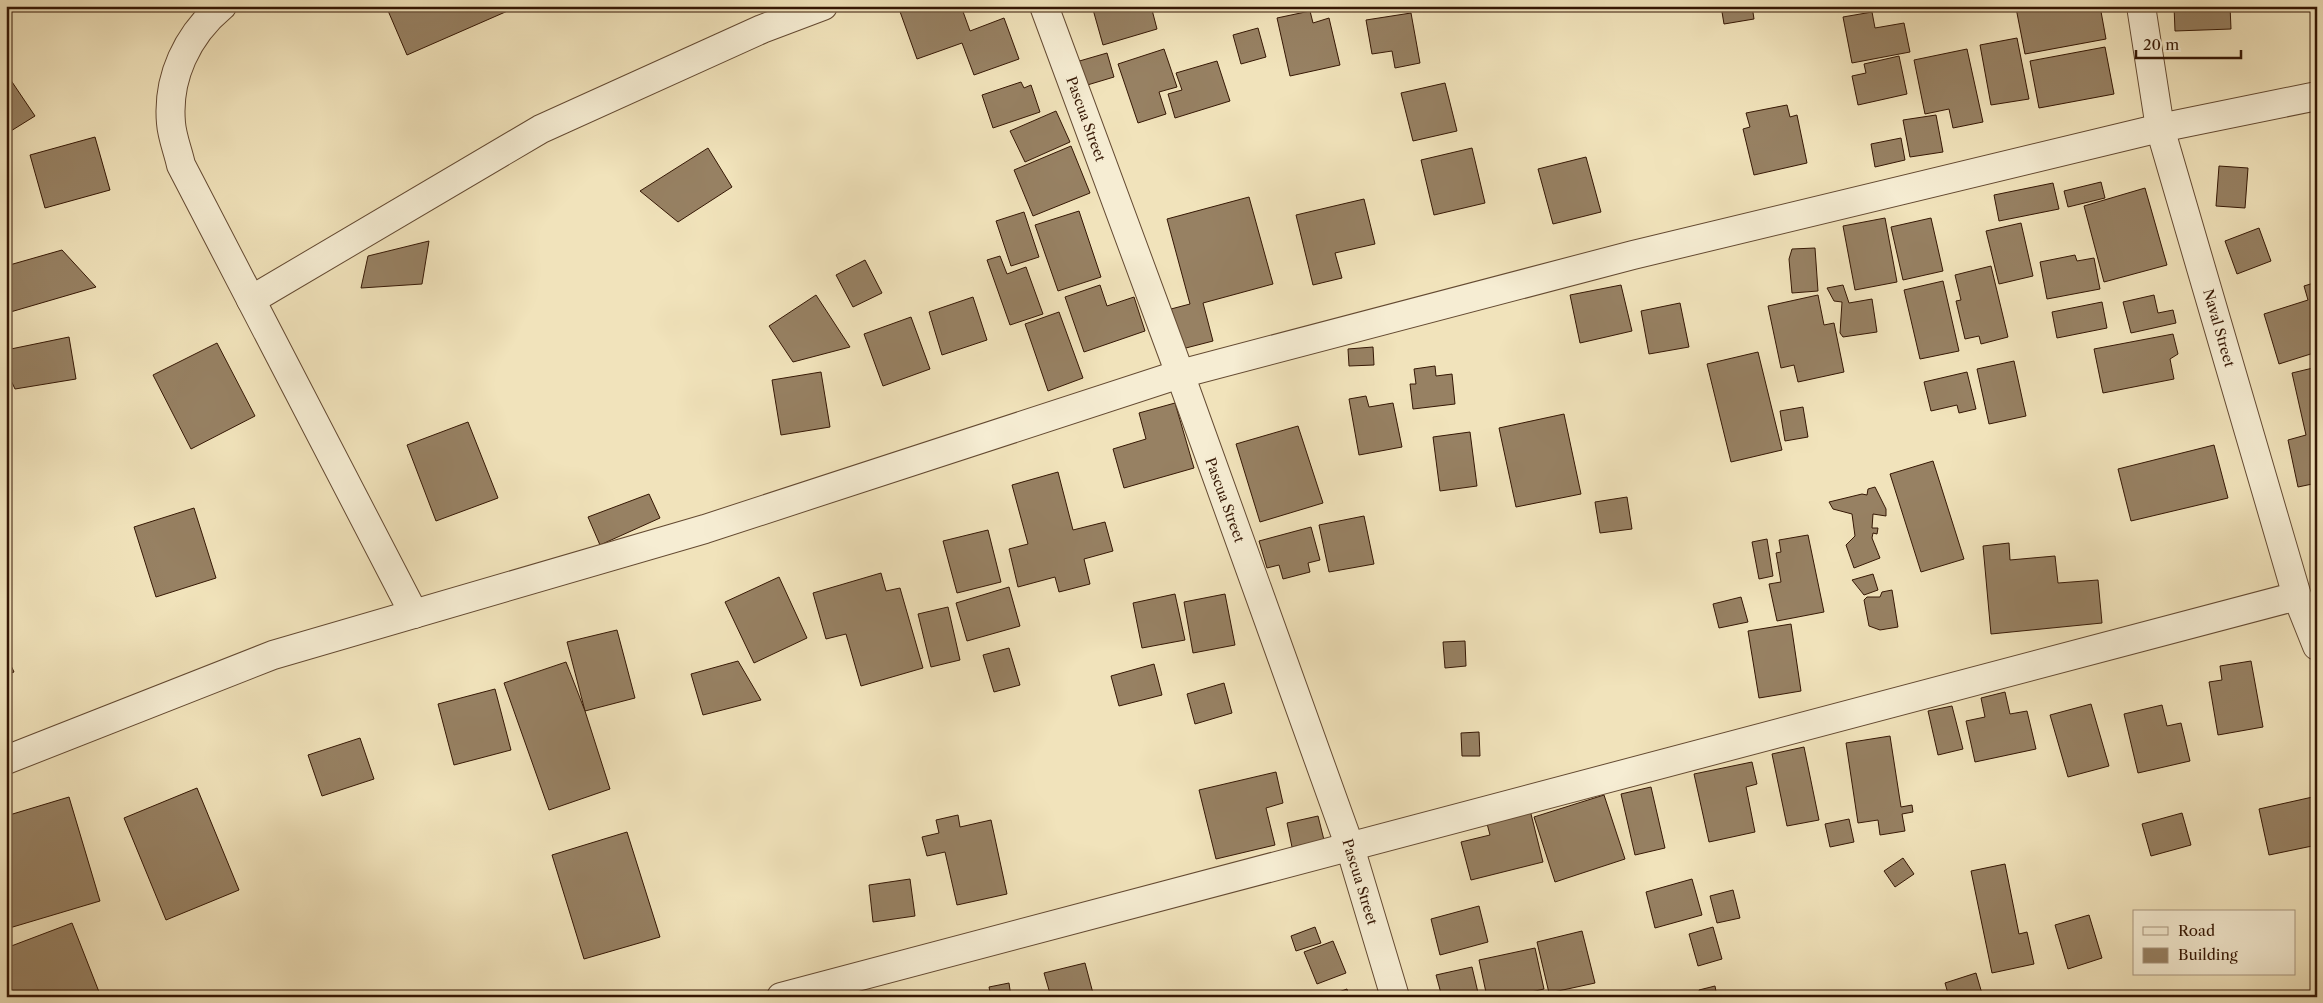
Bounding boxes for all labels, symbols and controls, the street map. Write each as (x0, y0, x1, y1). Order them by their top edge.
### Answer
scale bar (2136, 28, 2240, 60)
text: 20 m (2143, 35, 2179, 54)
street label: Pascua Street (1062, 74, 1110, 164)
street label: Naval Street (2199, 287, 2239, 369)
street label: Pascua Street (1201, 455, 1249, 545)
street label: Pascua Street (1338, 837, 1382, 927)
legend (2133, 910, 2296, 976)
text: Road (2178, 921, 2215, 940)
text: Building (2178, 945, 2238, 964)

